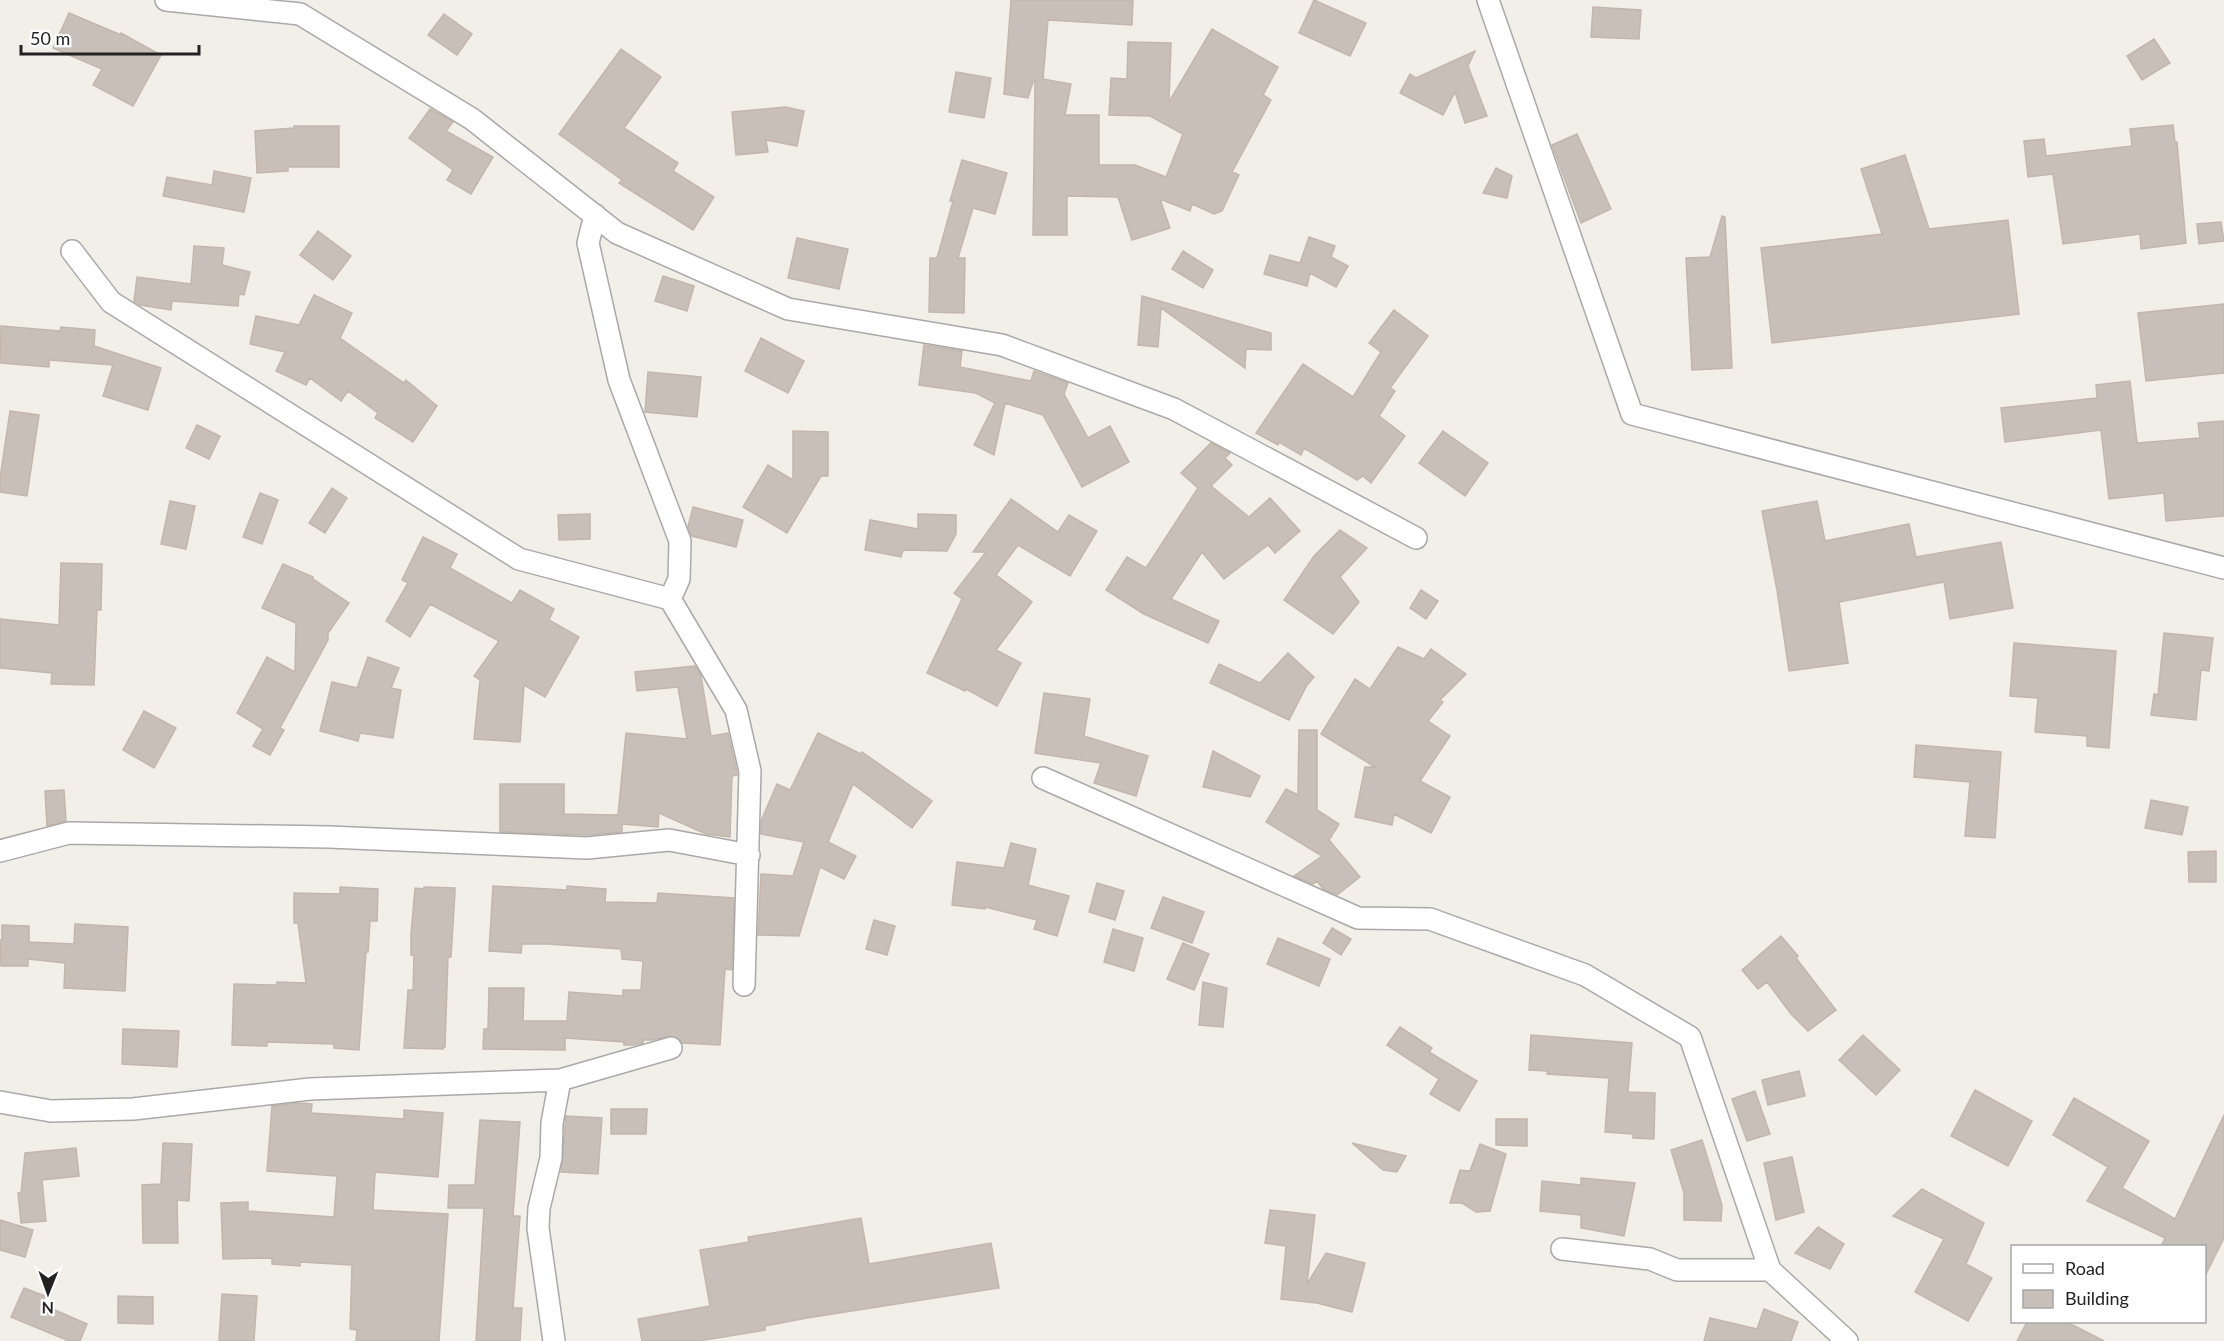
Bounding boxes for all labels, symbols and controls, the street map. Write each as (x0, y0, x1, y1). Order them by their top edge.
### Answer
scale bar (21, 18, 200, 56)
text: 50 m (30, 27, 70, 49)
legend (2011, 1245, 2206, 1323)
text: Road (2065, 1257, 2105, 1279)
north arrow (18, 1263, 78, 1323)
text: Building (2065, 1287, 2129, 1309)
text: N (41, 1299, 54, 1318)

